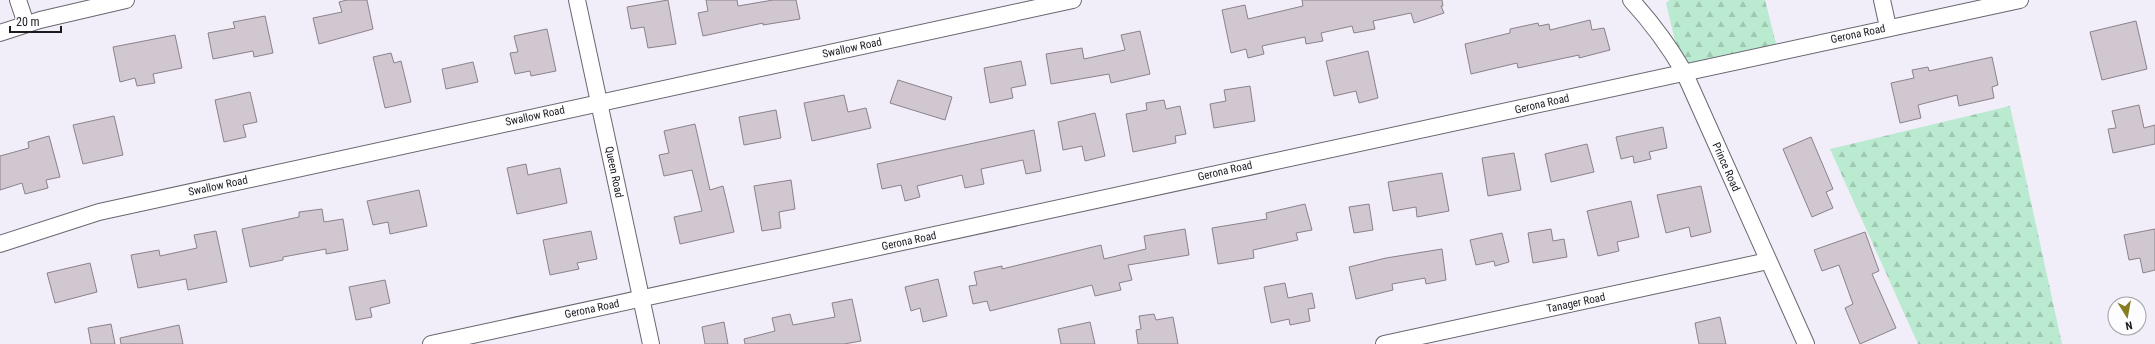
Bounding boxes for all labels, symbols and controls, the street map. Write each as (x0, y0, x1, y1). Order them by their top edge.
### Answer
scale bar (10, 8, 61, 34)
text: 20 m (16, 15, 40, 29)
street label: Gerona Road (1829, 22, 1887, 46)
street label: Swallow Road (821, 35, 883, 61)
street label: Gerona Road (1513, 91, 1571, 117)
street label: Swallow Road (504, 103, 566, 129)
street label: Prince Road (1709, 141, 1743, 193)
street label: Queen Road (602, 145, 626, 199)
street label: Gerona Road (1196, 158, 1254, 184)
street label: Swallow Road (187, 173, 249, 199)
street label: Gerona Road (880, 229, 938, 253)
street label: Tanager Road (1546, 290, 1606, 316)
north arrow (2107, 296, 2147, 336)
street label: Gerona Road (563, 297, 621, 321)
text: N (2124, 318, 2133, 332)

